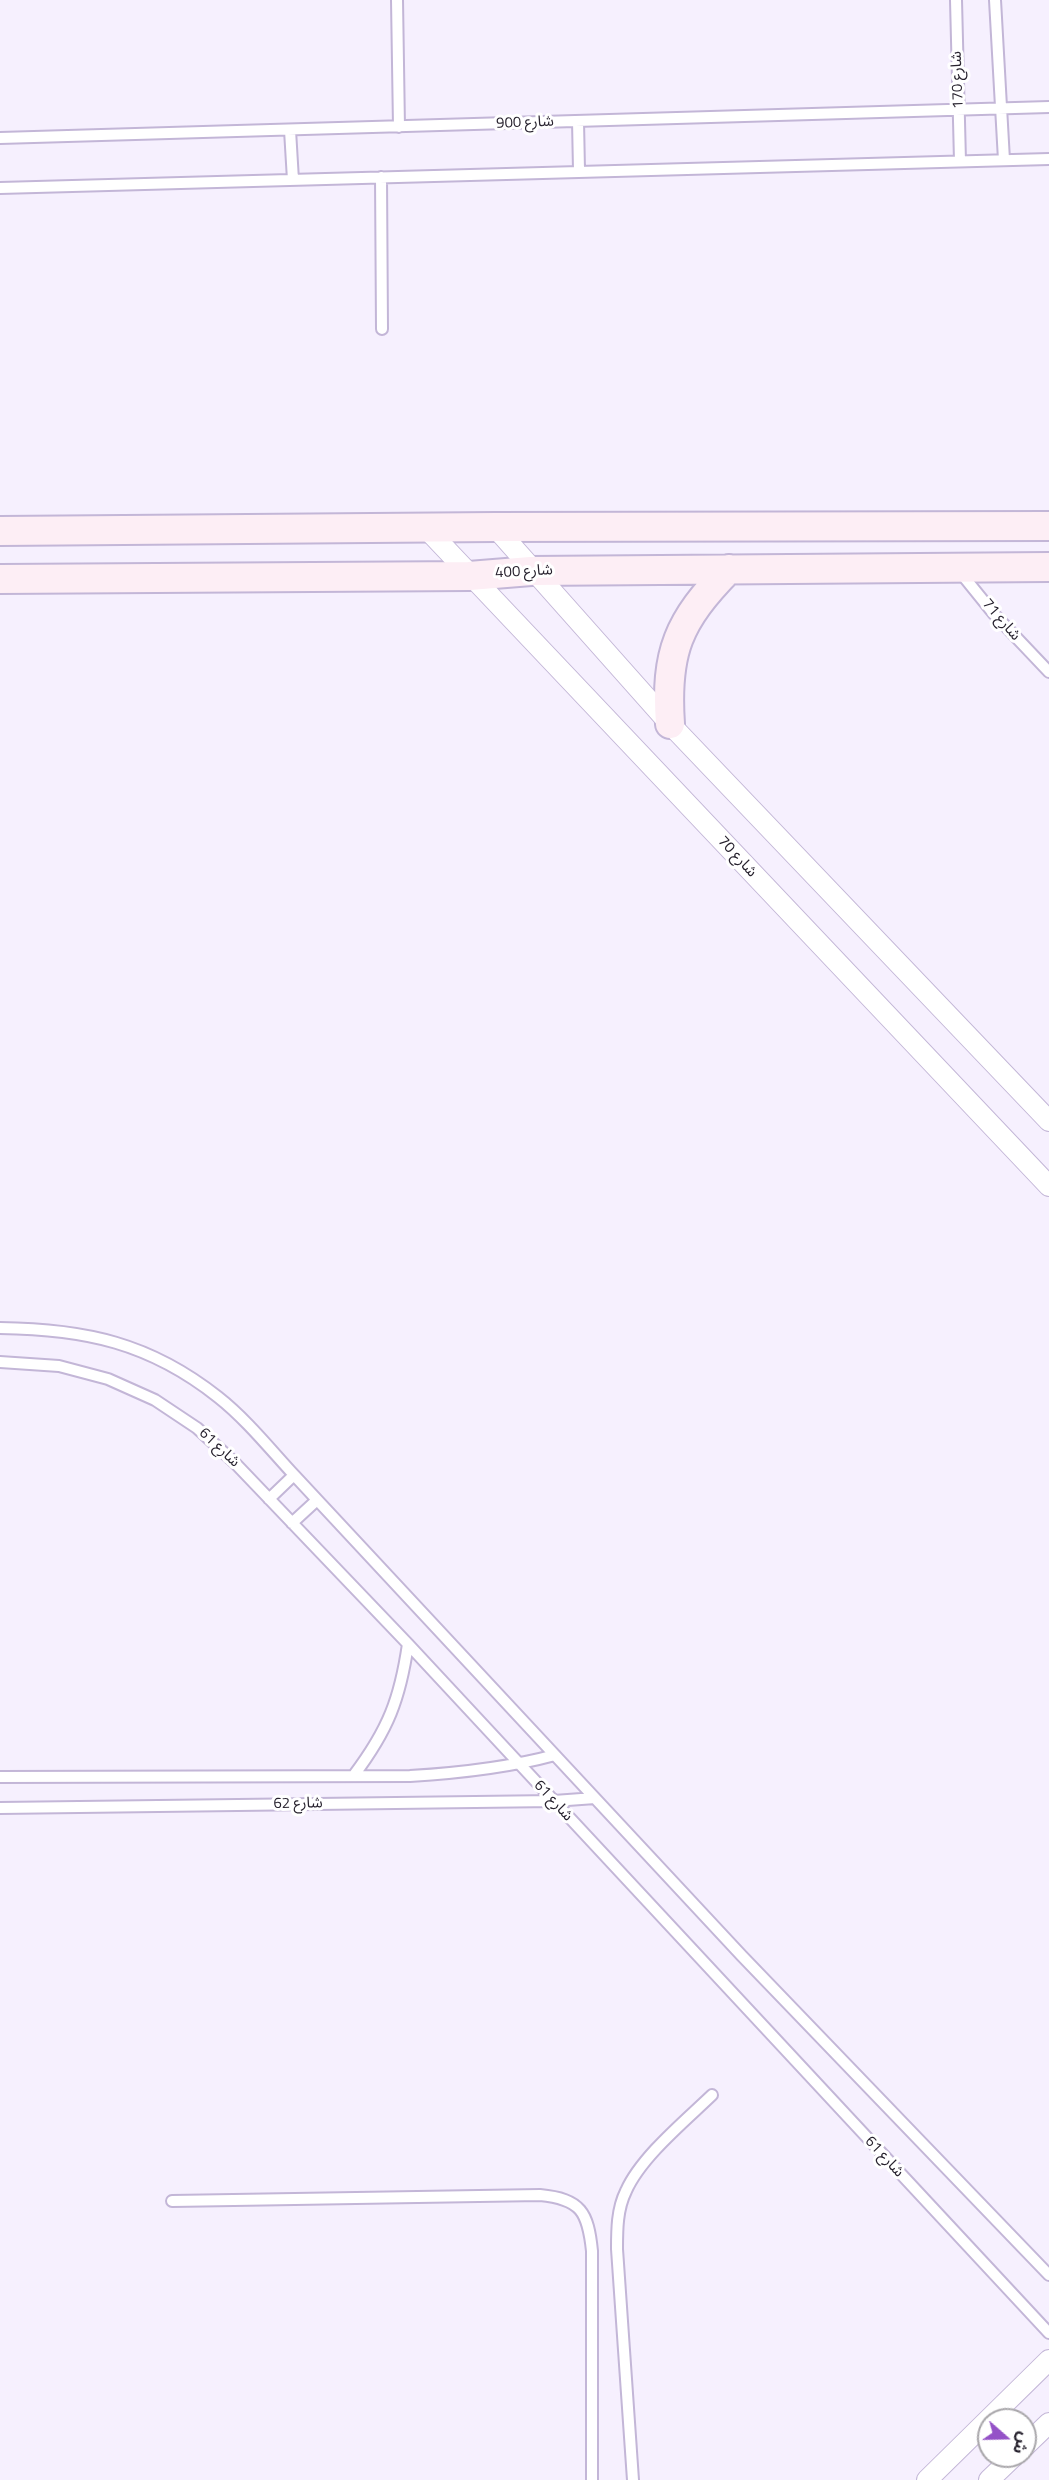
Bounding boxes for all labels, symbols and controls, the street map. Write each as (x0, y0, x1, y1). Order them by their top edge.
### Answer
street label: شارع 170 (948, 51, 968, 109)
street label: شارع 900 (496, 113, 554, 133)
street label: شارع 400 (495, 562, 553, 582)
street label: شارع 71 (978, 595, 1024, 645)
street label: شارع 70 (714, 833, 760, 881)
street label: شارع 61 (195, 1425, 243, 1471)
street label: شارع 61 (530, 1777, 576, 1825)
street label: شارع 62 (273, 1795, 323, 1813)
street label: شارع 61 (861, 2133, 907, 2181)
north arrow (977, 2408, 1037, 2468)
text: ش (1007, 2429, 1037, 2458)

